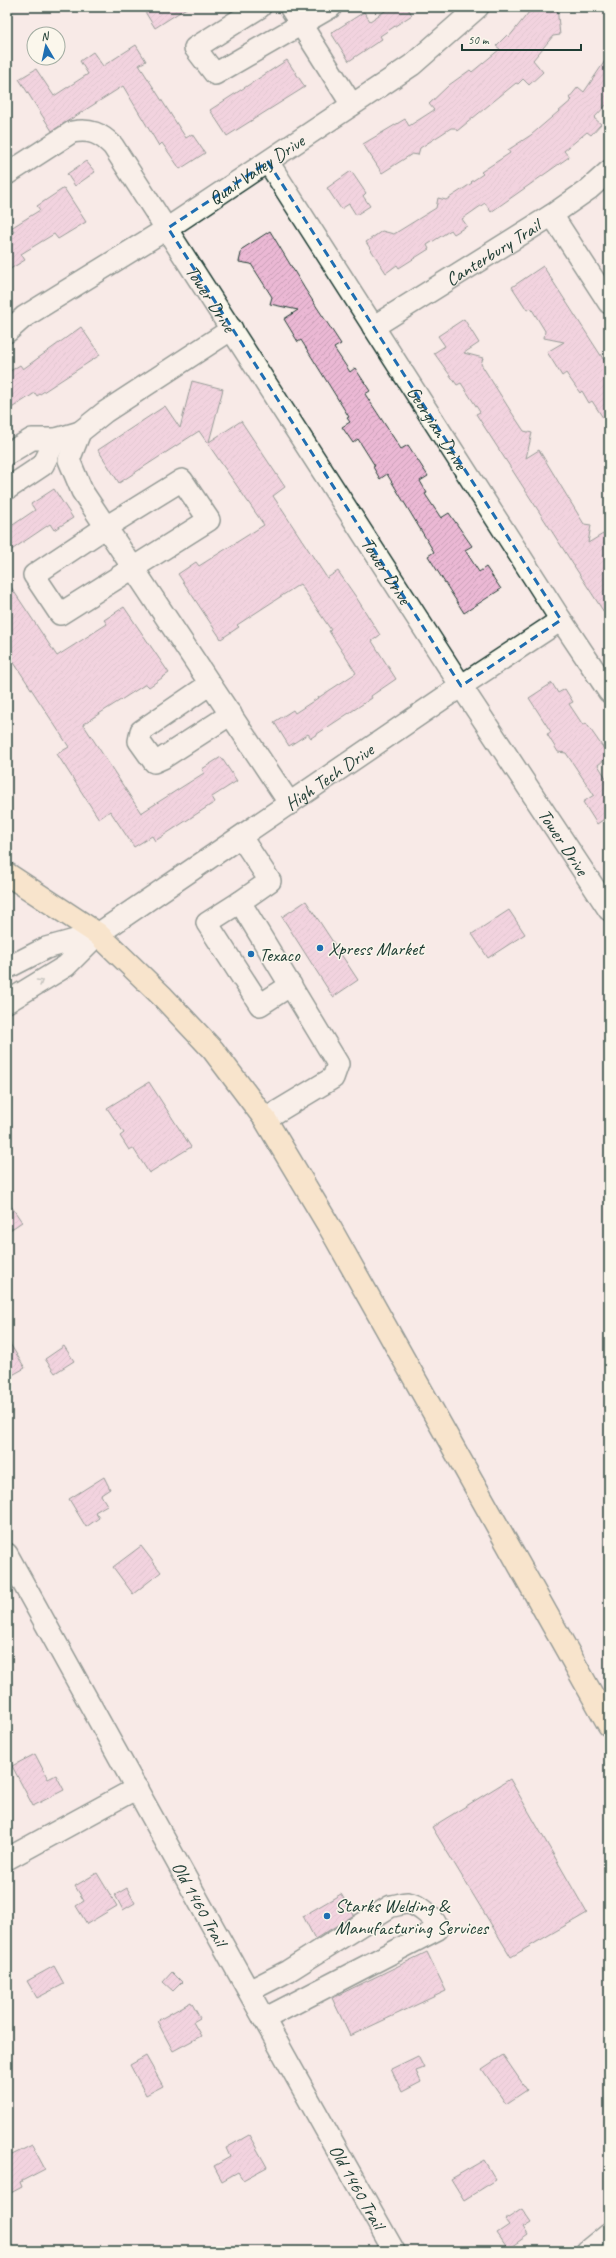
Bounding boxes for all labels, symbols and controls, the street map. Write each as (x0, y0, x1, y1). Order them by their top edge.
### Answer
north arrow (26, 26, 66, 66)
scale bar (462, 26, 581, 52)
text: N (40, 28, 51, 44)
text: 50 m (468, 32, 490, 48)
street label: Quail Valley Drive (204, 128, 311, 210)
street label: Canterbury Trail (441, 212, 548, 292)
street label: Tower Drive (180, 261, 242, 338)
street label: Georgian Drive (401, 381, 474, 476)
street label: Tower Drive (355, 533, 417, 611)
street label: High Tech Drive (280, 737, 380, 816)
street label: Tower Drive (532, 804, 595, 882)
place label: Xpress Market (328, 937, 425, 961)
place label: Texaco (259, 943, 301, 967)
marker: Xpress Market (315, 943, 325, 953)
marker: Texaco (246, 949, 256, 959)
one-way arrow (36, 979, 43, 986)
street label: Old 1460 Trail (166, 1857, 234, 1954)
place label: Starks Welding & Manufacturing Services (335, 1894, 490, 1940)
marker: Starks Welding & Manufacturing Services (322, 1911, 332, 1921)
street label: Old 1460 Trail (323, 2140, 392, 2237)

